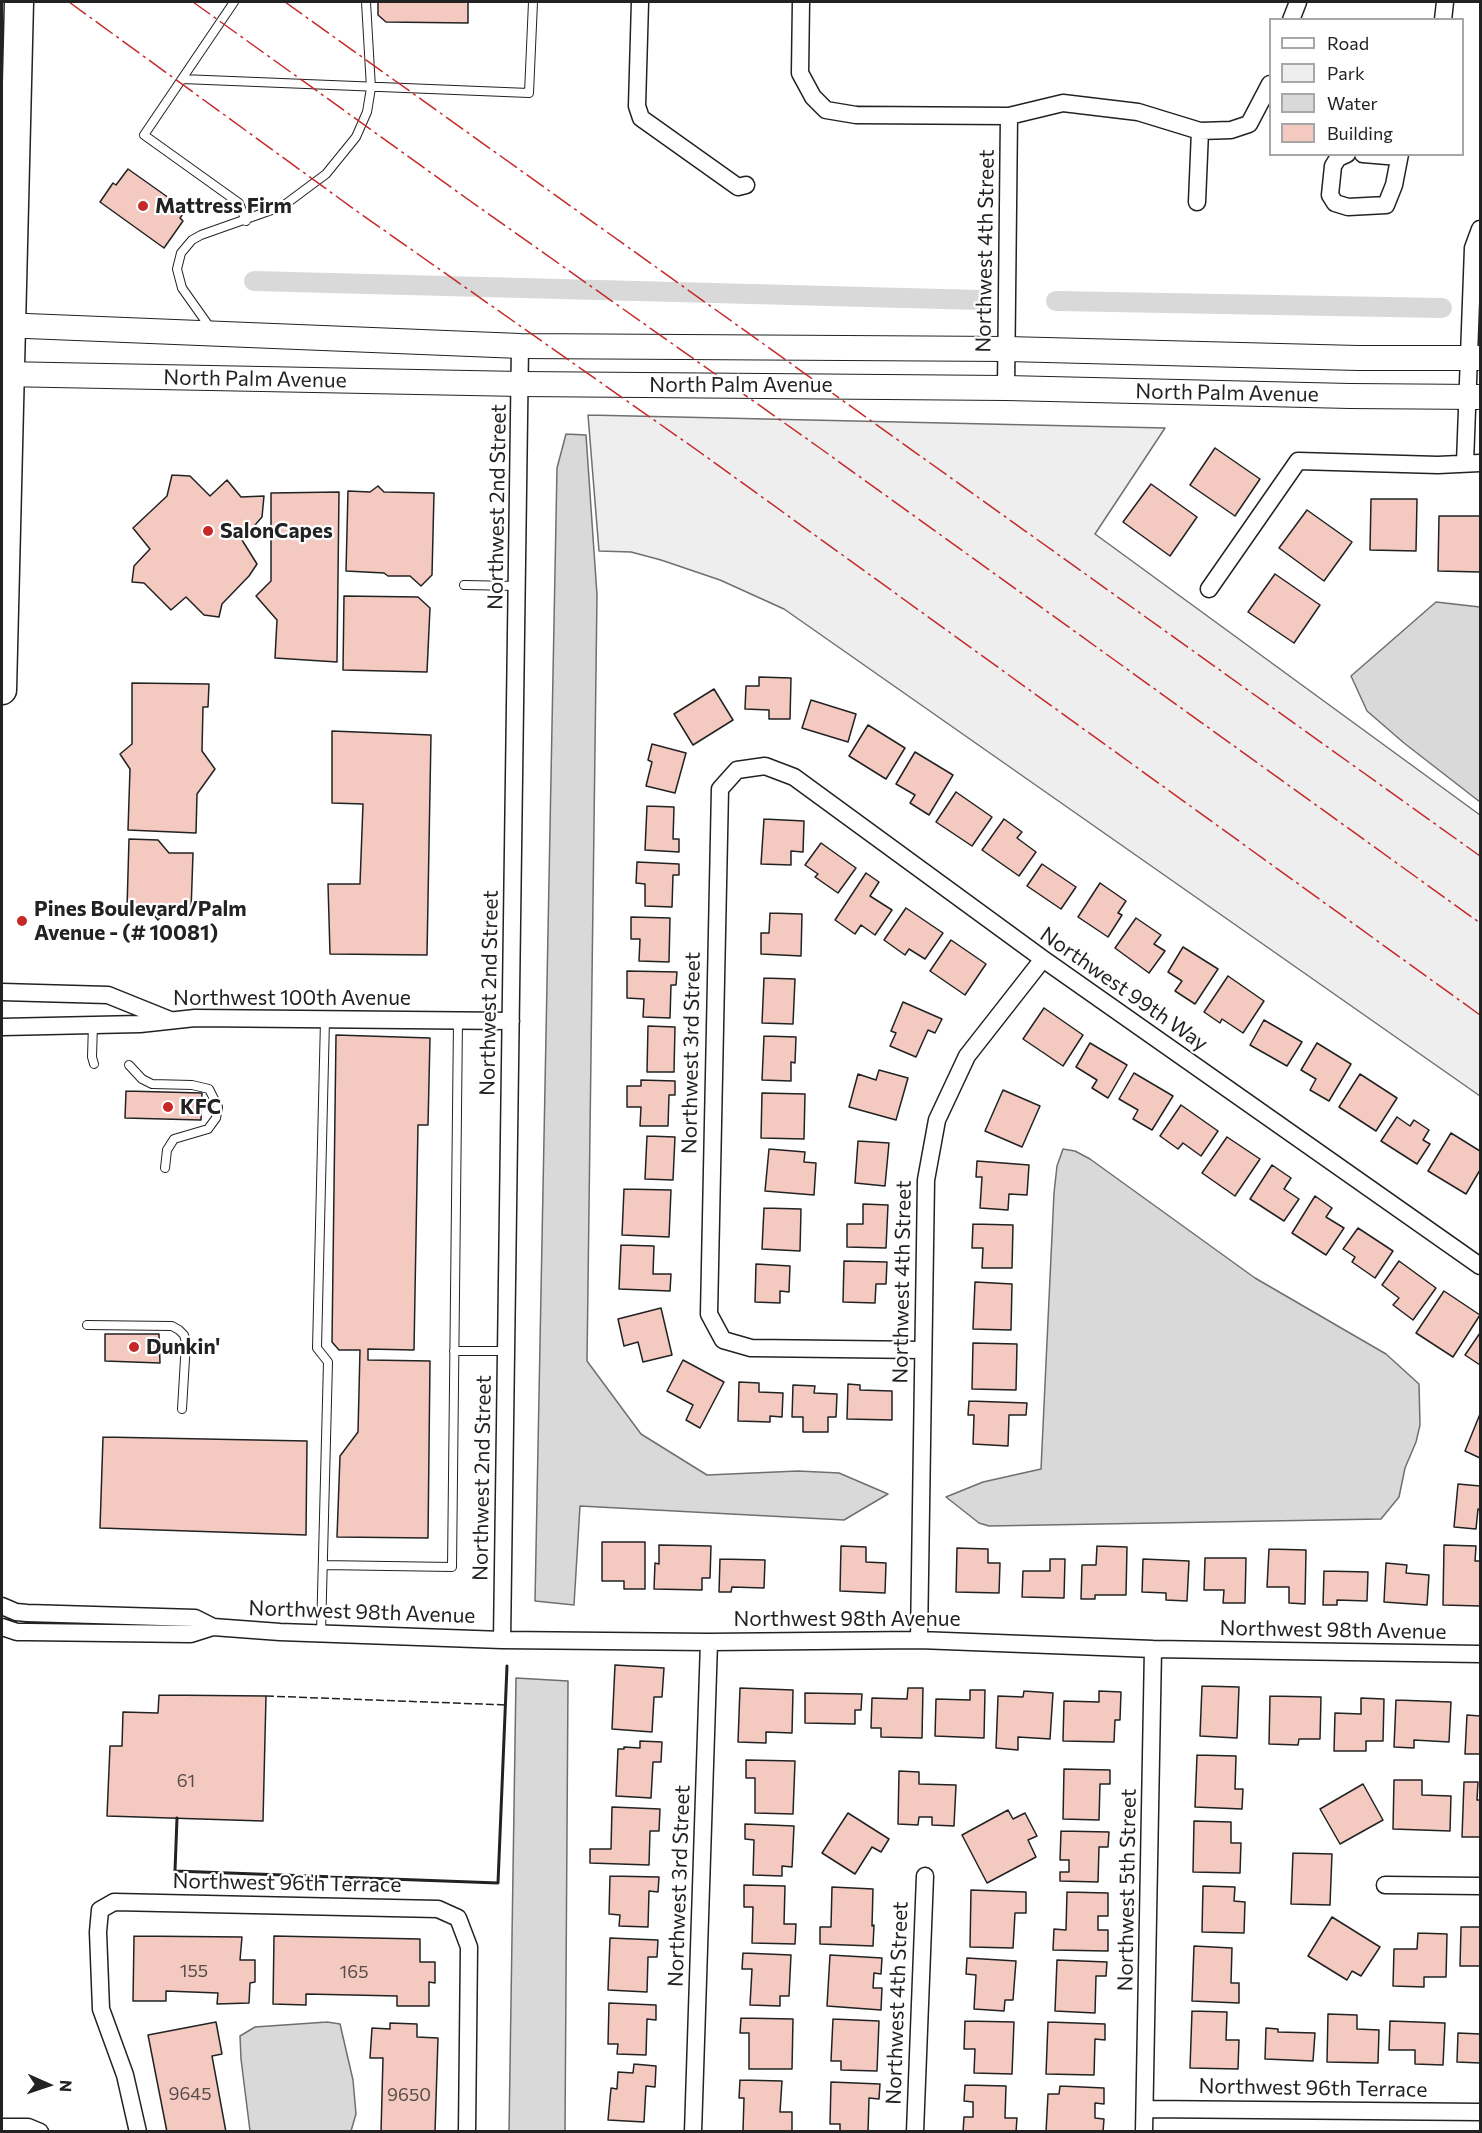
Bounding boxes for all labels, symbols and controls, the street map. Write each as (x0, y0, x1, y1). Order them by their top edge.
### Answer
legend (1269, 18, 1464, 156)
text: Road (1327, 32, 1369, 54)
text: Park (1327, 62, 1365, 84)
text: Water (1327, 92, 1378, 114)
text: Building (1327, 122, 1393, 144)
street label: Northwest 4th Street (971, 149, 999, 353)
place label: Mattress Firm (155, 193, 292, 219)
marker: Mattress Firm (136, 199, 150, 213)
street label: North Palm Avenue (163, 365, 347, 393)
street label: North Palm Avenue (649, 372, 833, 398)
street label: North Palm Avenue (1135, 379, 1319, 407)
street label: Northwest 2nd Street (483, 404, 511, 610)
place label: SalonCapes (220, 518, 333, 544)
marker: SalonCapes (201, 524, 215, 538)
street label: Northwest 2nd Street (475, 890, 503, 1096)
place label: Pines Boulevard/Palm Avenue - (# 10081) (34, 896, 247, 946)
marker: Pines Boulevard/Palm Avenue - (# 10081) (15, 914, 29, 928)
street label: Northwest 99th Way (1035, 922, 1213, 1056)
street label: Northwest 3rd Street (677, 952, 705, 1154)
street label: Northwest 100th Avenue (173, 985, 411, 1011)
place label: KFC (180, 1094, 221, 1120)
marker: KFC (161, 1100, 175, 1114)
street label: Northwest 4th Street (888, 1180, 916, 1384)
place label: Dunkin' (146, 1334, 220, 1360)
marker: Dunkin' (127, 1340, 141, 1354)
street label: Northwest 2nd Street (468, 1375, 496, 1581)
street label: Northwest 98th Avenue (248, 1595, 476, 1629)
street label: Northwest 98th Avenue (734, 1606, 960, 1632)
street label: Northwest 98th Avenue (1219, 1615, 1447, 1645)
house number: 61 (177, 1770, 195, 1792)
street label: Northwest 3rd Street (663, 1784, 695, 1988)
street label: Northwest 5th Street (1113, 1788, 1141, 1992)
street label: Northwest 96th Terrace (172, 1868, 402, 1898)
street label: Northwest 4th Street (881, 1901, 913, 2105)
house number: 155 (180, 1960, 208, 1982)
house number: 165 (340, 1961, 368, 1983)
north arrow (18, 2055, 78, 2115)
street label: Northwest 96th Terrace (1198, 2073, 1428, 2103)
text: N (57, 2079, 76, 2092)
house number: 9645 (169, 2083, 211, 2105)
house number: 9650 (387, 2084, 431, 2106)

